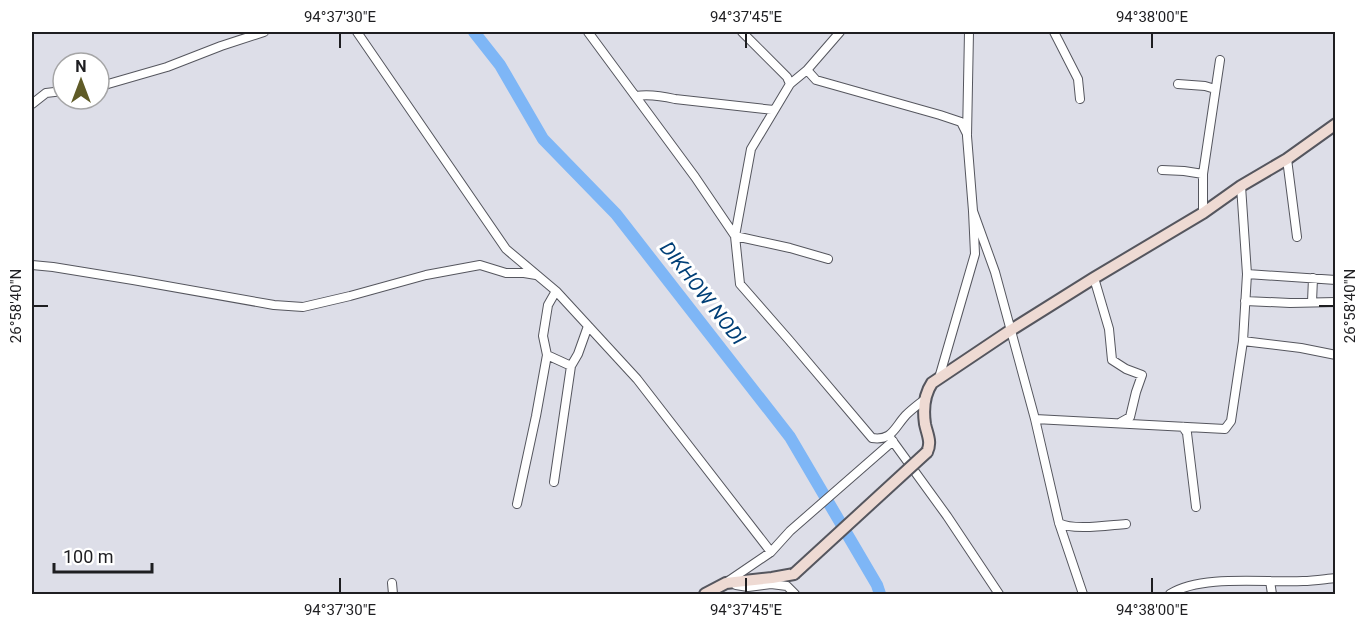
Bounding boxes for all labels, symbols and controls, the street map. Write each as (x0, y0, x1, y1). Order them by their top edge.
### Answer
text: 94°37'30"E (304, 8, 377, 26)
text: 94°37'45"E (710, 8, 783, 26)
text: 94°38'00"E (1116, 8, 1189, 26)
north arrow (51, 51, 111, 111)
text: N (75, 57, 87, 76)
water label: DIKHOW NODI (655, 236, 751, 350)
text: 26°58'40"N (7, 269, 25, 343)
text: 26°58'40"N (1341, 269, 1359, 343)
scale bar (54, 536, 152, 574)
text: 100 m (63, 546, 114, 567)
text: 94°37'30"E (304, 601, 377, 619)
text: 94°37'45"E (710, 601, 783, 619)
text: 94°38'00"E (1116, 601, 1189, 619)

